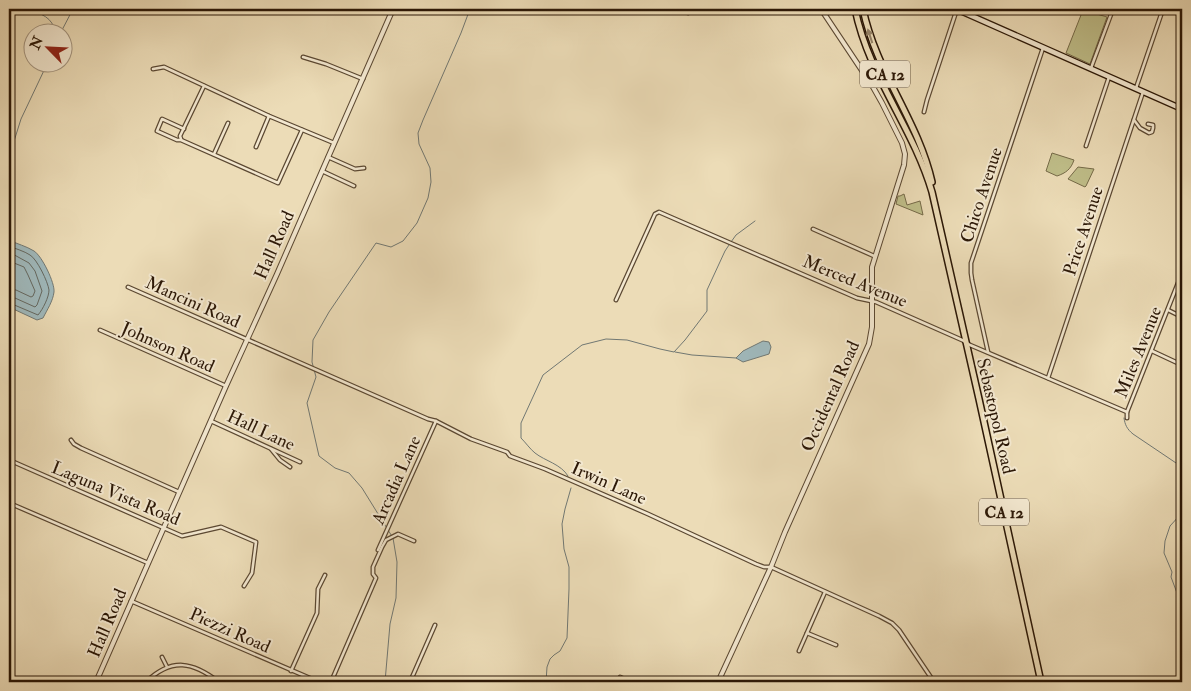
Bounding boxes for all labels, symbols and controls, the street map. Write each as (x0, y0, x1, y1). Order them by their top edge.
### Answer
north arrow (22, 22, 72, 72)
one-way arrow (866, 28, 874, 43)
text: N (26, 33, 47, 53)
road number: CA 12 (860, 61, 910, 88)
street label: Chico Avenue (955, 144, 1008, 246)
street label: Price Avenue (1058, 183, 1109, 279)
street label: Hall Road (249, 207, 300, 283)
street label: Merced Avenue (799, 250, 911, 313)
street label: Mancini Road (142, 271, 244, 334)
street label: Miles Avenue (1110, 303, 1167, 401)
street label: Johnson Road (117, 316, 218, 378)
street label: Occidental Road (796, 337, 865, 455)
street label: Sebastopol Road (971, 356, 1020, 476)
street label: Hall Lane (223, 405, 299, 456)
street label: Arcadia Lane (366, 432, 426, 529)
street label: Laguna Vista Road (48, 456, 184, 531)
street label: Irwin Lane (567, 457, 651, 510)
road number: CA 12 (979, 498, 1029, 526)
street label: Hall Road (83, 585, 132, 661)
street label: Piezzi Road (186, 602, 274, 659)

